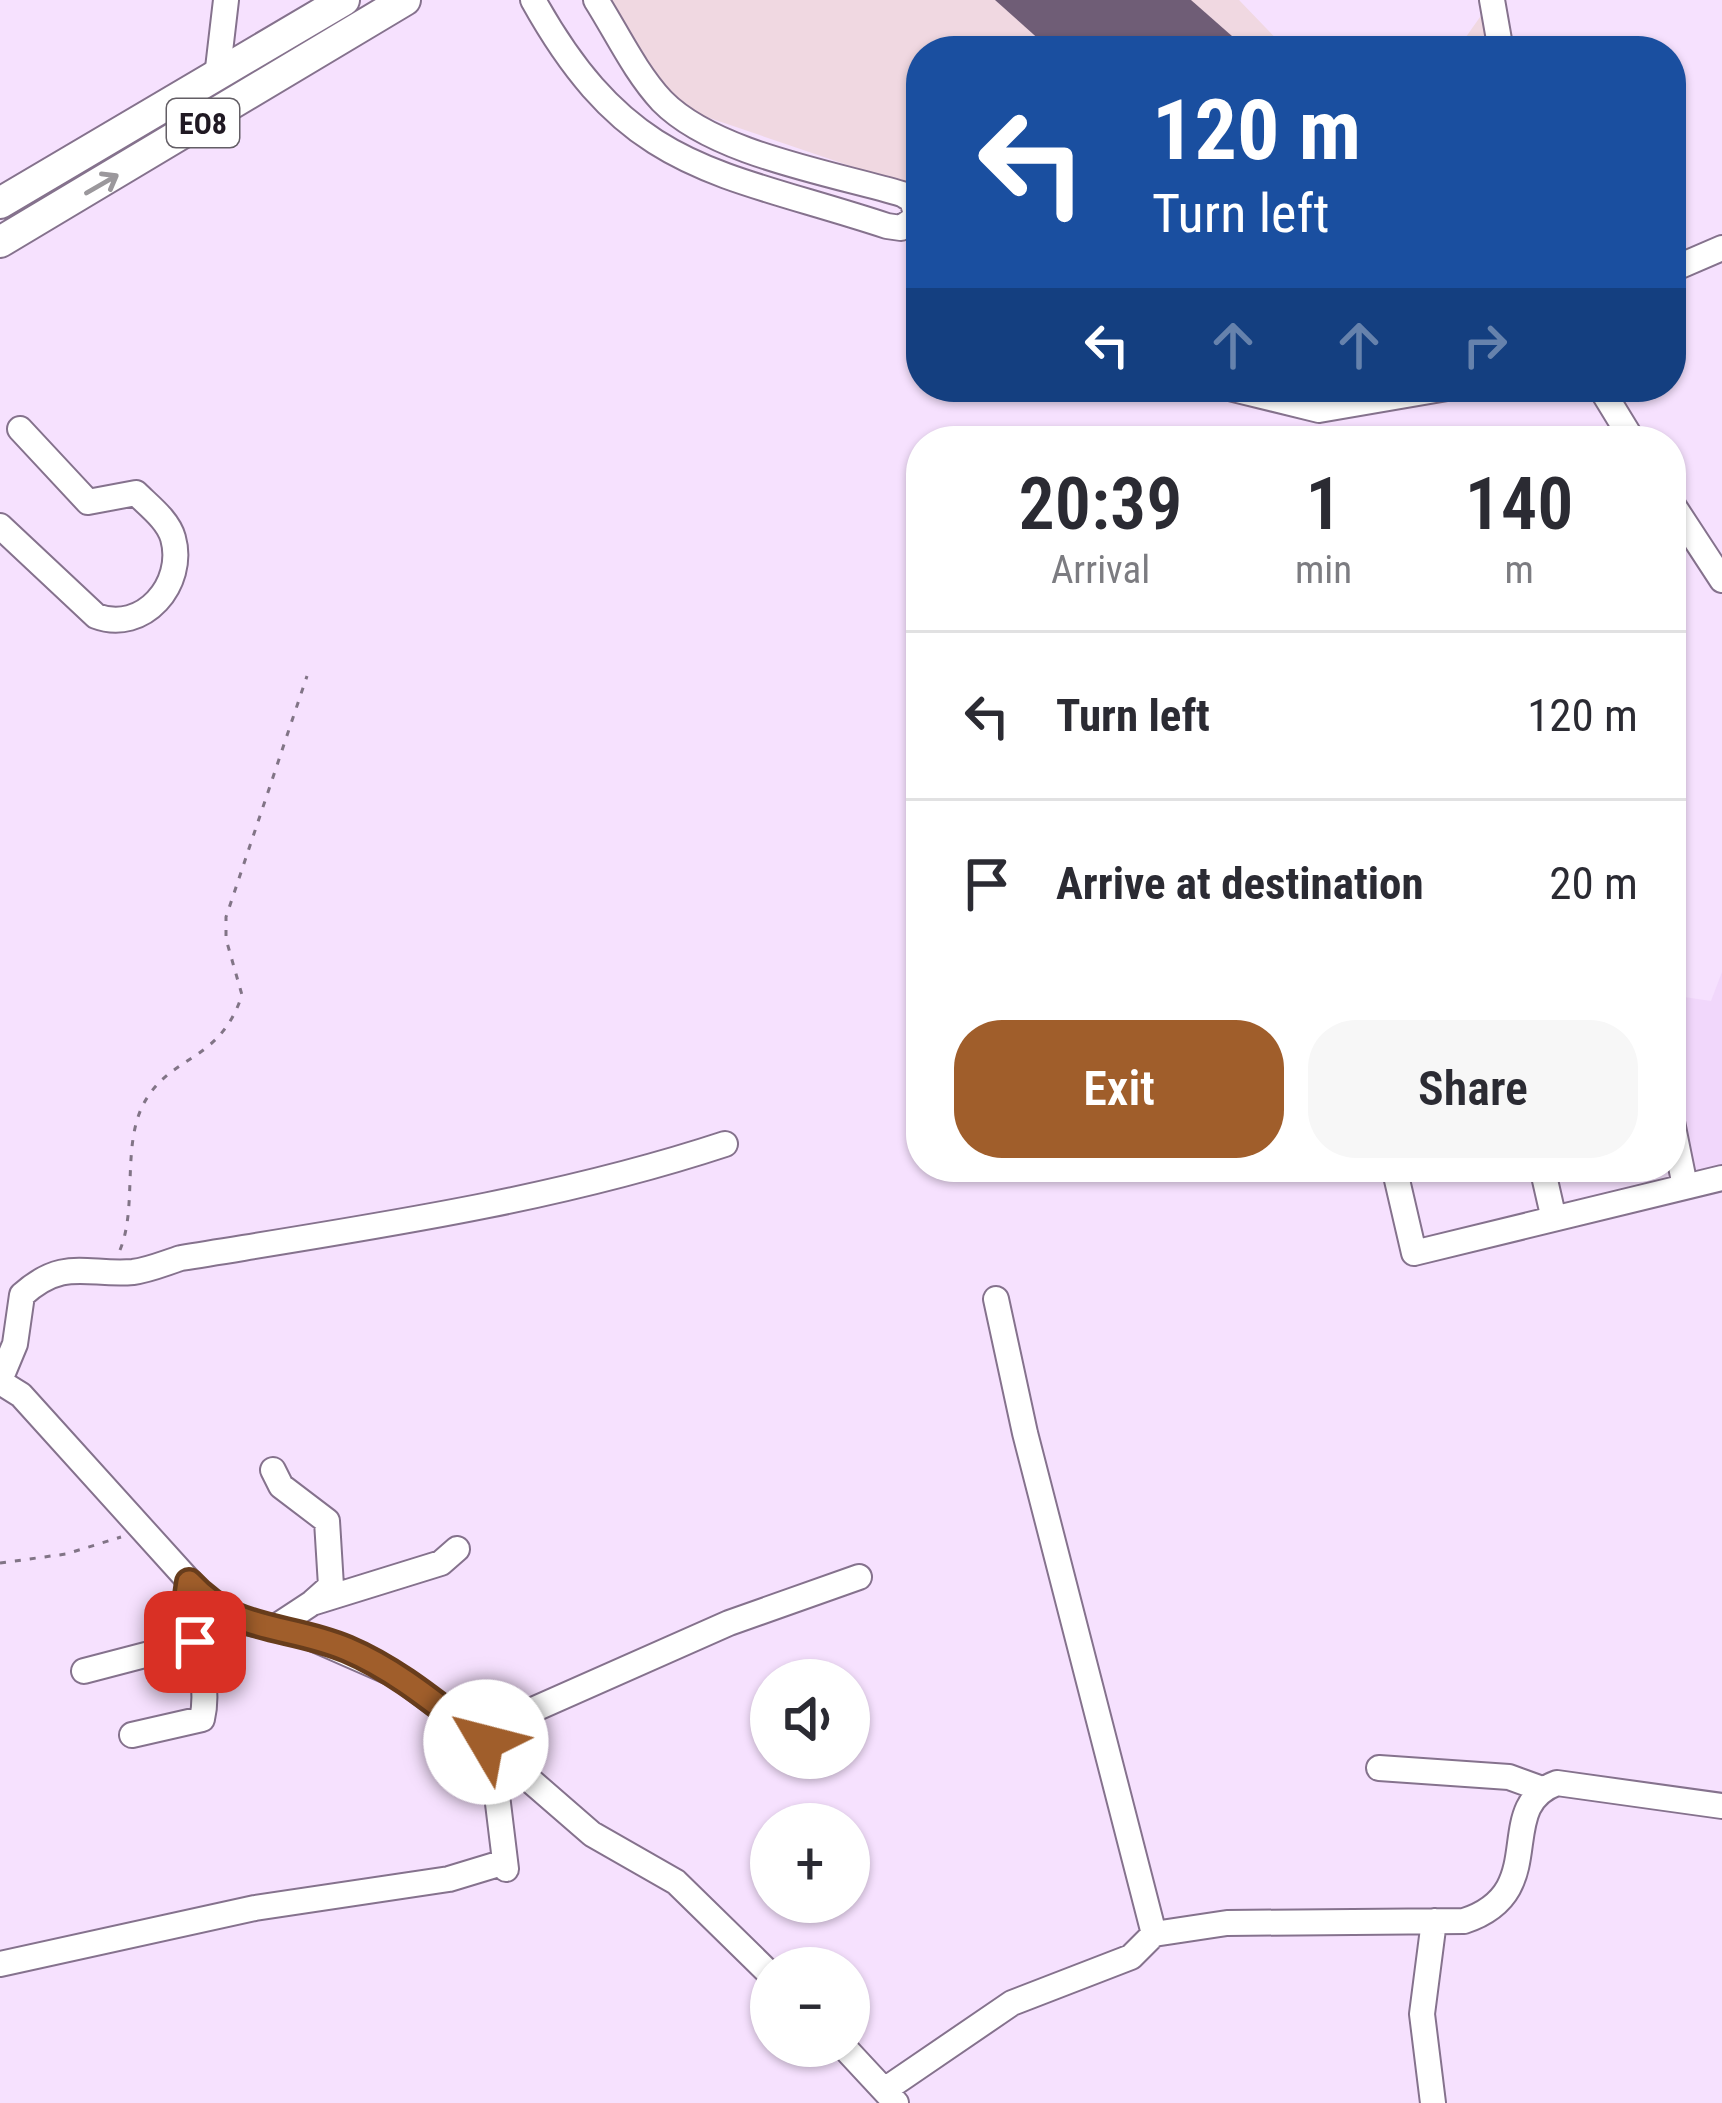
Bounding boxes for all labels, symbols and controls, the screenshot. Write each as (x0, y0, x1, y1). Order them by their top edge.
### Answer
text: 120 m (1152, 81, 1361, 180)
icon: left (954, 84, 1110, 240)
road number: ΕΟ8 (167, 99, 239, 147)
one-way arrow (83, 172, 118, 195)
text: Turn left (1152, 182, 1329, 245)
icon: left (1074, 312, 1140, 378)
icon: ahead (1200, 312, 1266, 378)
icon: ahead (1326, 312, 1392, 378)
icon: right (1452, 312, 1518, 378)
text: 20:39 (1019, 462, 1182, 547)
text: 1 (1306, 462, 1342, 547)
text: 140 (1465, 462, 1573, 547)
text: Arrival (1051, 547, 1150, 593)
text: min (1295, 547, 1352, 593)
text: m (1504, 547, 1534, 593)
icon: left (954, 683, 1020, 749)
text: Turn left (1056, 689, 1210, 742)
text: 120 m (1527, 689, 1638, 742)
icon: arrive (954, 851, 1020, 917)
text: Arrive at destination (1056, 857, 1424, 910)
text: 20 m (1549, 857, 1638, 910)
button: Exit (954, 1020, 1284, 1158)
button: Share (1308, 1020, 1638, 1158)
pin (144, 1591, 246, 1693)
icon: arrive (162, 1609, 228, 1675)
map controls (750, 1659, 870, 2067)
button: sound (750, 1659, 870, 1779)
position arrow (423, 1679, 549, 1805)
button: + (750, 1803, 870, 1923)
button: − (750, 1947, 870, 2067)

